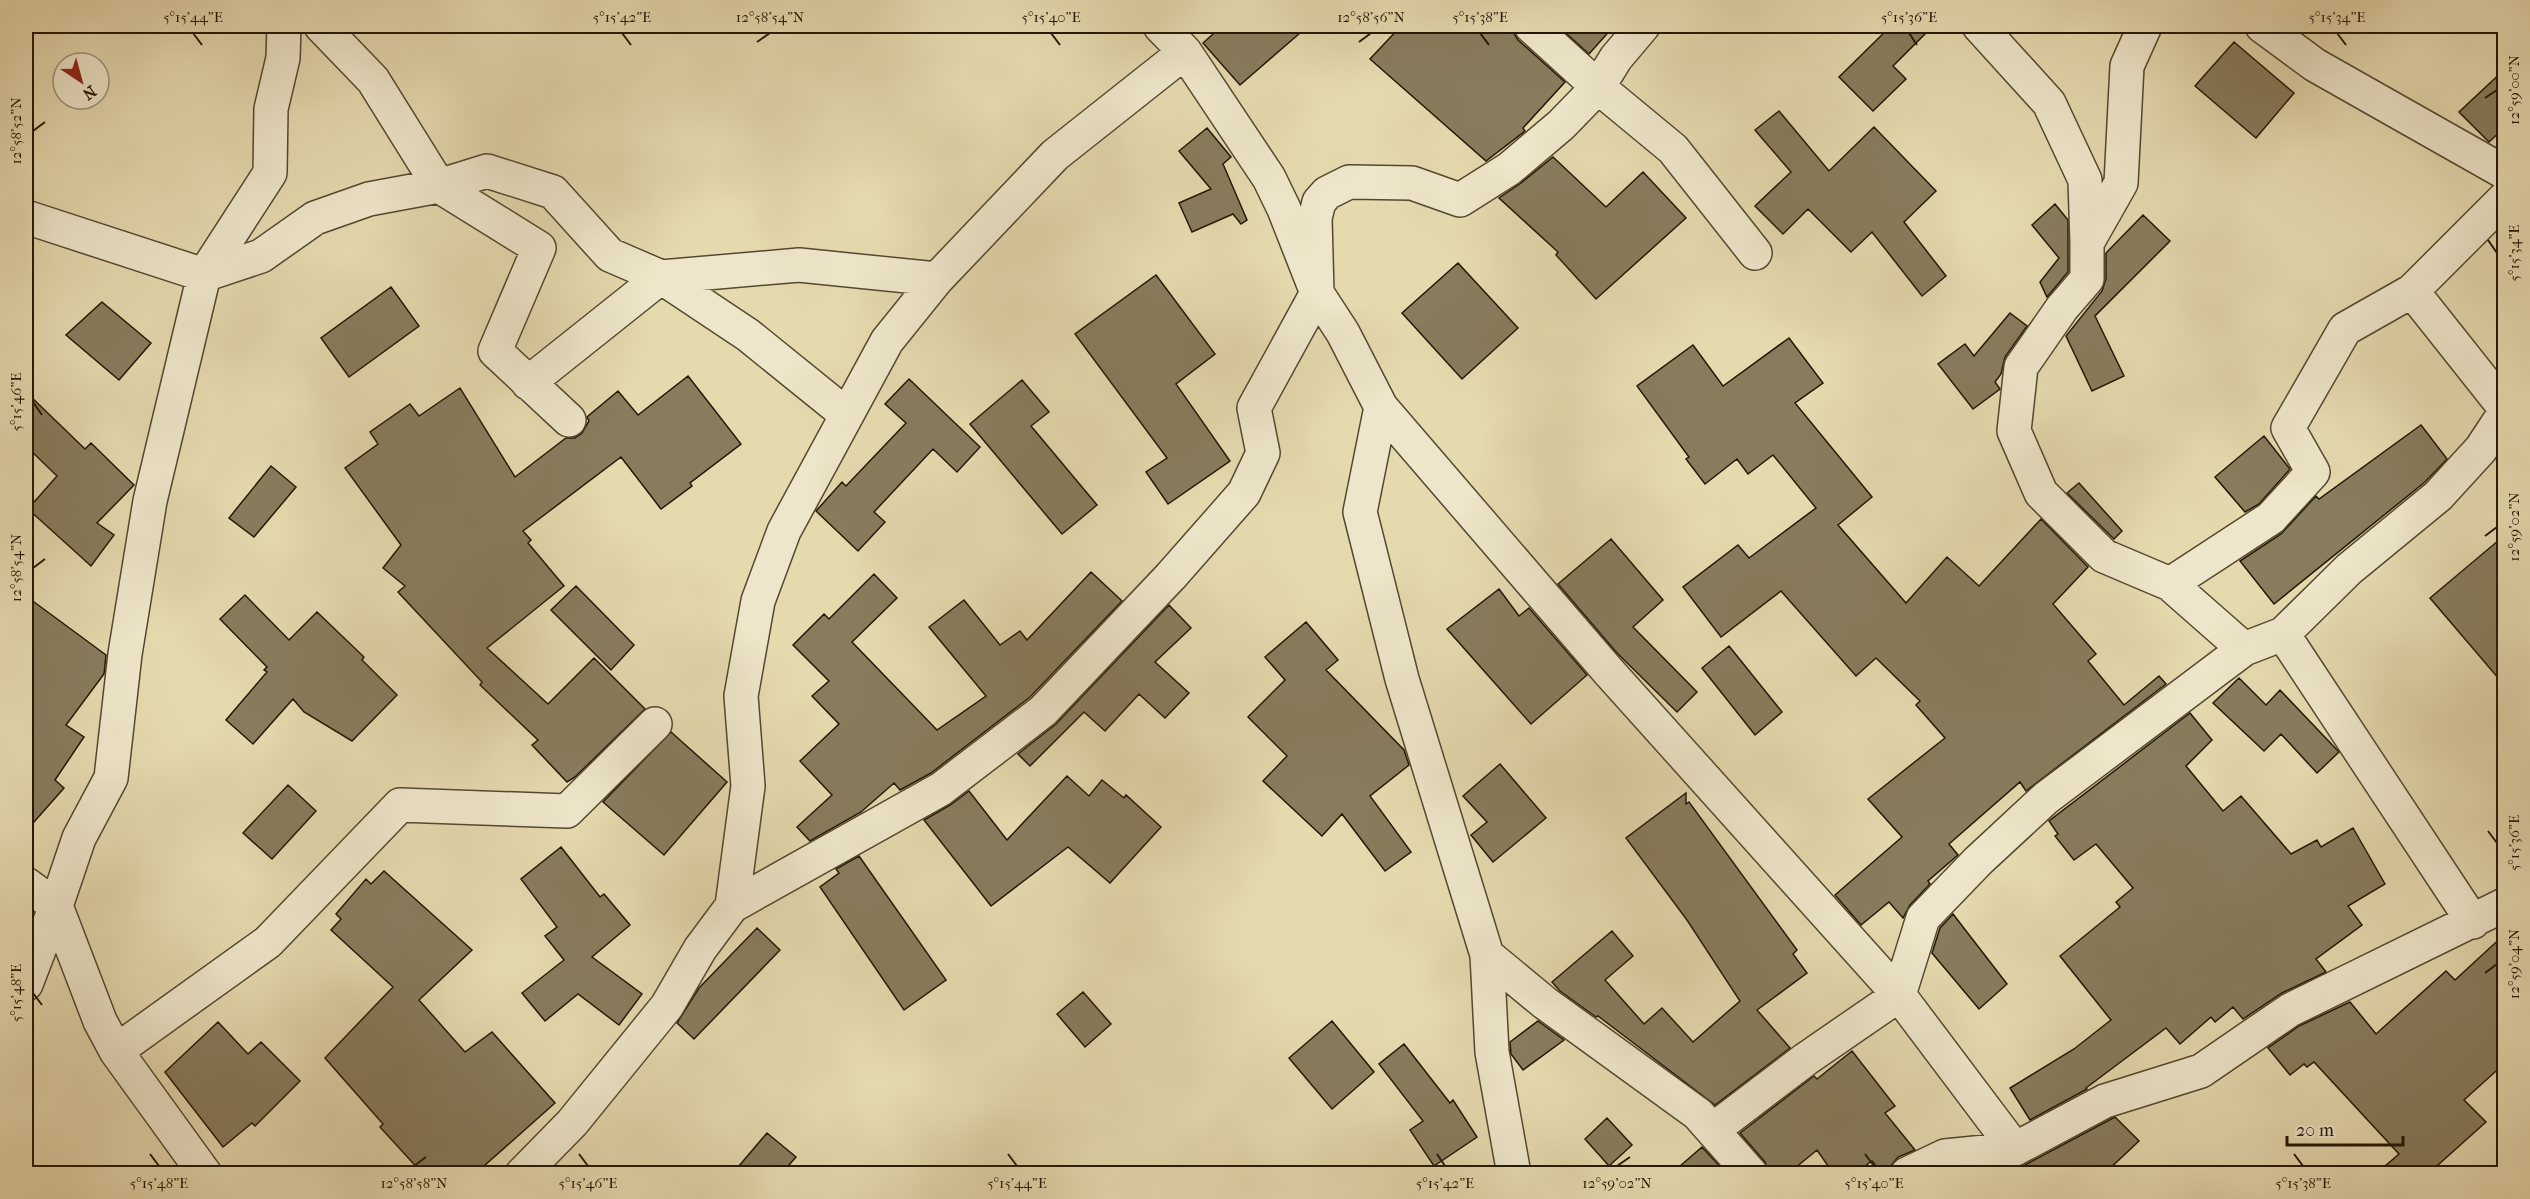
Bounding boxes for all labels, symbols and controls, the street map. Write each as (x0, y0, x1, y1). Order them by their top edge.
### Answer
text: 5°15'44"E (163, 8, 223, 26)
text: 5°15'42"E (593, 8, 651, 26)
text: 12°58'54"N (736, 8, 805, 26)
text: 5°15'40"E (1021, 8, 1081, 26)
text: 12°58'56"N (1337, 8, 1405, 26)
text: 5°15'38"E (1452, 8, 1508, 26)
text: 5°15'36"E (1881, 8, 1937, 26)
text: 5°15'34"E (2309, 8, 2365, 26)
north arrow (51, 51, 111, 111)
text: 12°59'00"N (2505, 54, 2523, 125)
text: N (78, 81, 100, 104)
text: 12°58'52"N (7, 97, 25, 165)
text: 5°15'34"E (2505, 225, 2523, 281)
text: 5°15'46"E (7, 373, 25, 431)
text: 12°59'02"N (2505, 492, 2523, 562)
text: 12°58'54"N (7, 533, 25, 602)
text: 5°15'36"E (2505, 815, 2523, 871)
text: 12°59'04"N (2505, 928, 2523, 999)
text: 5°15'48"E (7, 964, 25, 1022)
scale bar (2287, 1109, 2402, 1147)
text: 20 m (2296, 1120, 2334, 1141)
text: 5°15'48"E (130, 1174, 188, 1192)
text: 12°58'58"N (380, 1174, 448, 1192)
text: 5°15'46"E (559, 1174, 617, 1192)
text: 5°15'44"E (987, 1174, 1047, 1192)
text: 5°15'42"E (1416, 1174, 1474, 1192)
text: 12°59'02"N (1582, 1174, 1652, 1192)
text: 5°15'40"E (1844, 1174, 1904, 1192)
text: 5°15'38"E (2275, 1174, 2331, 1192)

